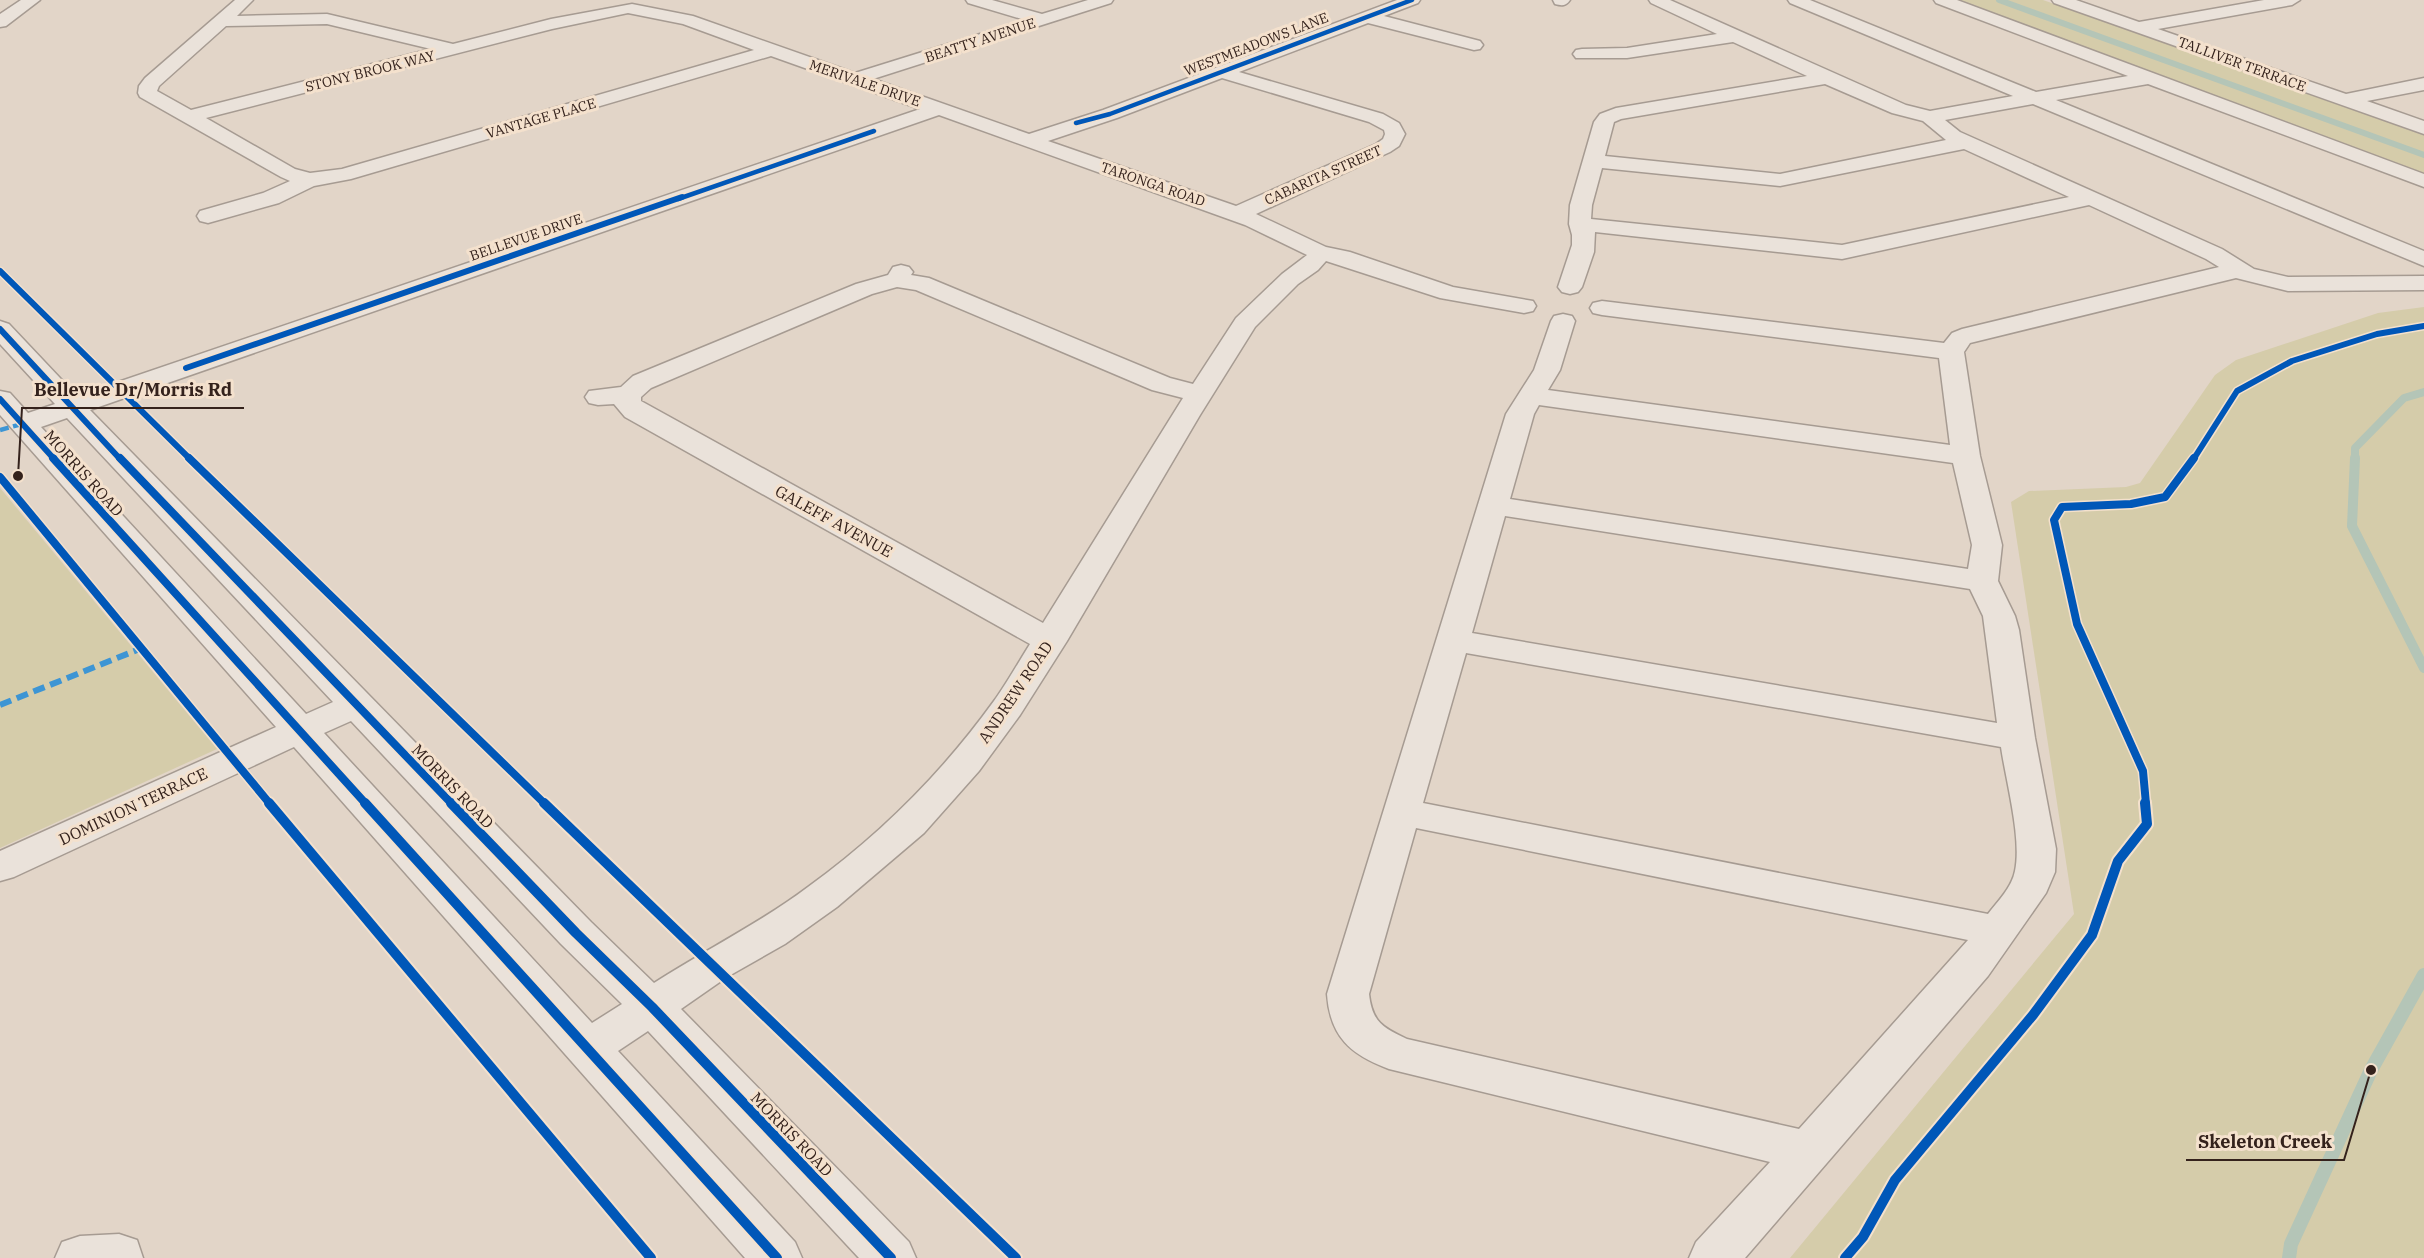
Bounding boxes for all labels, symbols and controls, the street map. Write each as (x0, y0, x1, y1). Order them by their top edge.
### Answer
street label: WESTMEADOWS LANE (1181, 8, 1331, 80)
street label: BEATTY AVENUE (922, 14, 1038, 66)
street label: TALLIVER TERRACE (2176, 32, 2308, 96)
street label: STONY BROOK WAY (303, 46, 437, 96)
street label: MERIVALE DRIVE (807, 56, 923, 110)
street label: VANTAGE PLACE (484, 94, 598, 142)
street label: CABARITA STREET (1262, 141, 1384, 209)
street label: TARONGA ROAD (1098, 158, 1208, 210)
street label: BELLEVUE DRIVE (467, 209, 585, 265)
callout: Bellevue Dr/Morris Rd (22, 372, 244, 408)
text: Bellevue Dr/Morris Rd (34, 378, 232, 401)
street label: MORRIS ROAD (40, 426, 128, 520)
street label: GALEFF AVENUE (772, 480, 896, 562)
street label: ANDREW ROAD (973, 637, 1057, 747)
street label: MORRIS ROAD (408, 740, 498, 832)
street label: DOMINION TERRACE (56, 763, 210, 849)
street label: MORRIS ROAD (747, 1088, 837, 1180)
callout: Skeleton Creek (2186, 1124, 2344, 1160)
text: Skeleton Creek (2198, 1130, 2333, 1153)

